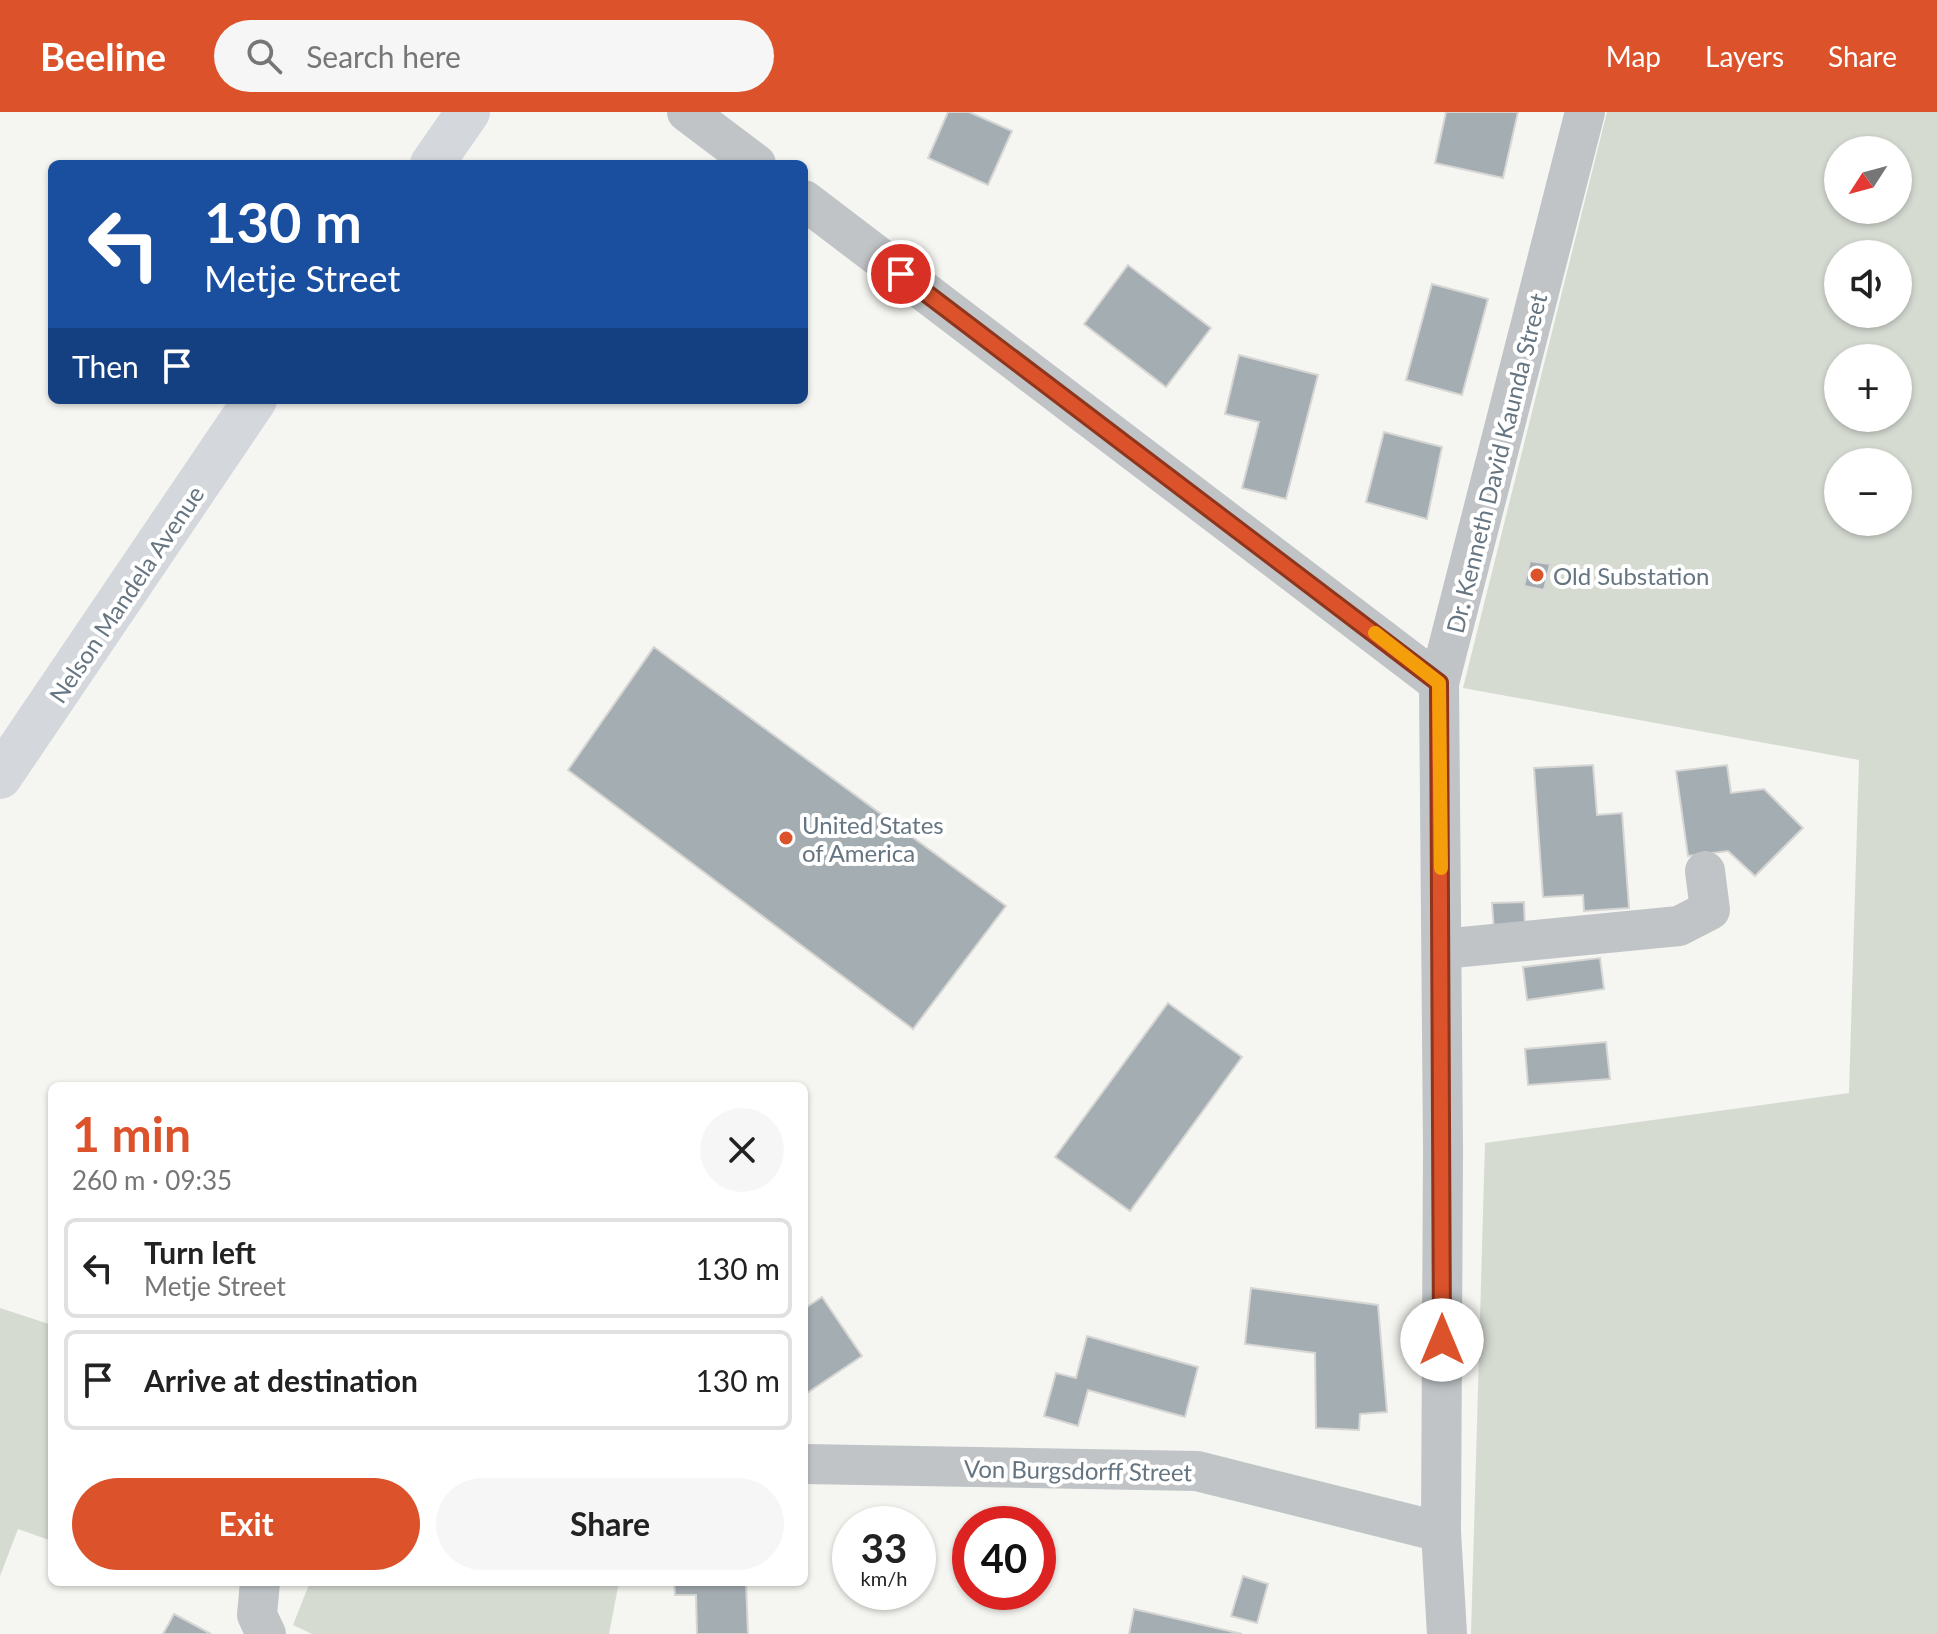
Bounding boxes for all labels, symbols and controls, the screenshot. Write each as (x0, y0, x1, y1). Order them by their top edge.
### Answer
search box (214, 20, 774, 92)
text: Beeline (40, 33, 166, 79)
icon: search (242, 34, 286, 78)
text: Search here (306, 38, 461, 74)
text: Map (1606, 39, 1661, 73)
text: Layers (1705, 39, 1784, 73)
text: Share (1828, 39, 1897, 73)
north arrow (1824, 136, 1912, 224)
map controls (1824, 136, 1912, 536)
text: 130 m (204, 188, 362, 255)
icon: left (72, 192, 176, 296)
pin (867, 240, 935, 308)
button: sound (1824, 240, 1912, 328)
icon: arrive (879, 252, 923, 296)
text: Metje Street (204, 256, 400, 300)
street label: Dr. Kenneth David Kaunda Street (1440, 290, 1552, 636)
icon: arrive (155, 344, 199, 388)
button: + (1824, 344, 1912, 432)
text: Then (72, 348, 139, 384)
button: − (1824, 448, 1912, 536)
street label: Nelson Mandela Avenue (43, 480, 209, 708)
place label: Old Substation (1553, 561, 1709, 590)
marker: Old Substation (1528, 566, 1546, 584)
place label: United States of America (802, 810, 944, 867)
marker: United States of America (777, 829, 795, 847)
text: 1 min (72, 1105, 191, 1162)
button: close (700, 1108, 784, 1192)
text: 260 m · 09:35 (72, 1164, 232, 1196)
text: Turn left (144, 1234, 256, 1270)
icon: left (76, 1246, 120, 1290)
text: 130 m (695, 1250, 780, 1286)
text: Metje Street (144, 1270, 286, 1302)
position arrow (1400, 1298, 1484, 1382)
icon: arrive (76, 1358, 120, 1402)
text: Arrive at destination (144, 1362, 418, 1398)
text: 130 m (695, 1362, 780, 1398)
street label: Von Burgsdorff Street (964, 1454, 1193, 1486)
button: Exit (72, 1478, 420, 1570)
button: Share (436, 1478, 784, 1570)
speed limit sign: 40 (952, 1506, 1056, 1610)
text: 33 (861, 1524, 907, 1572)
text: km/h (861, 1566, 907, 1590)

